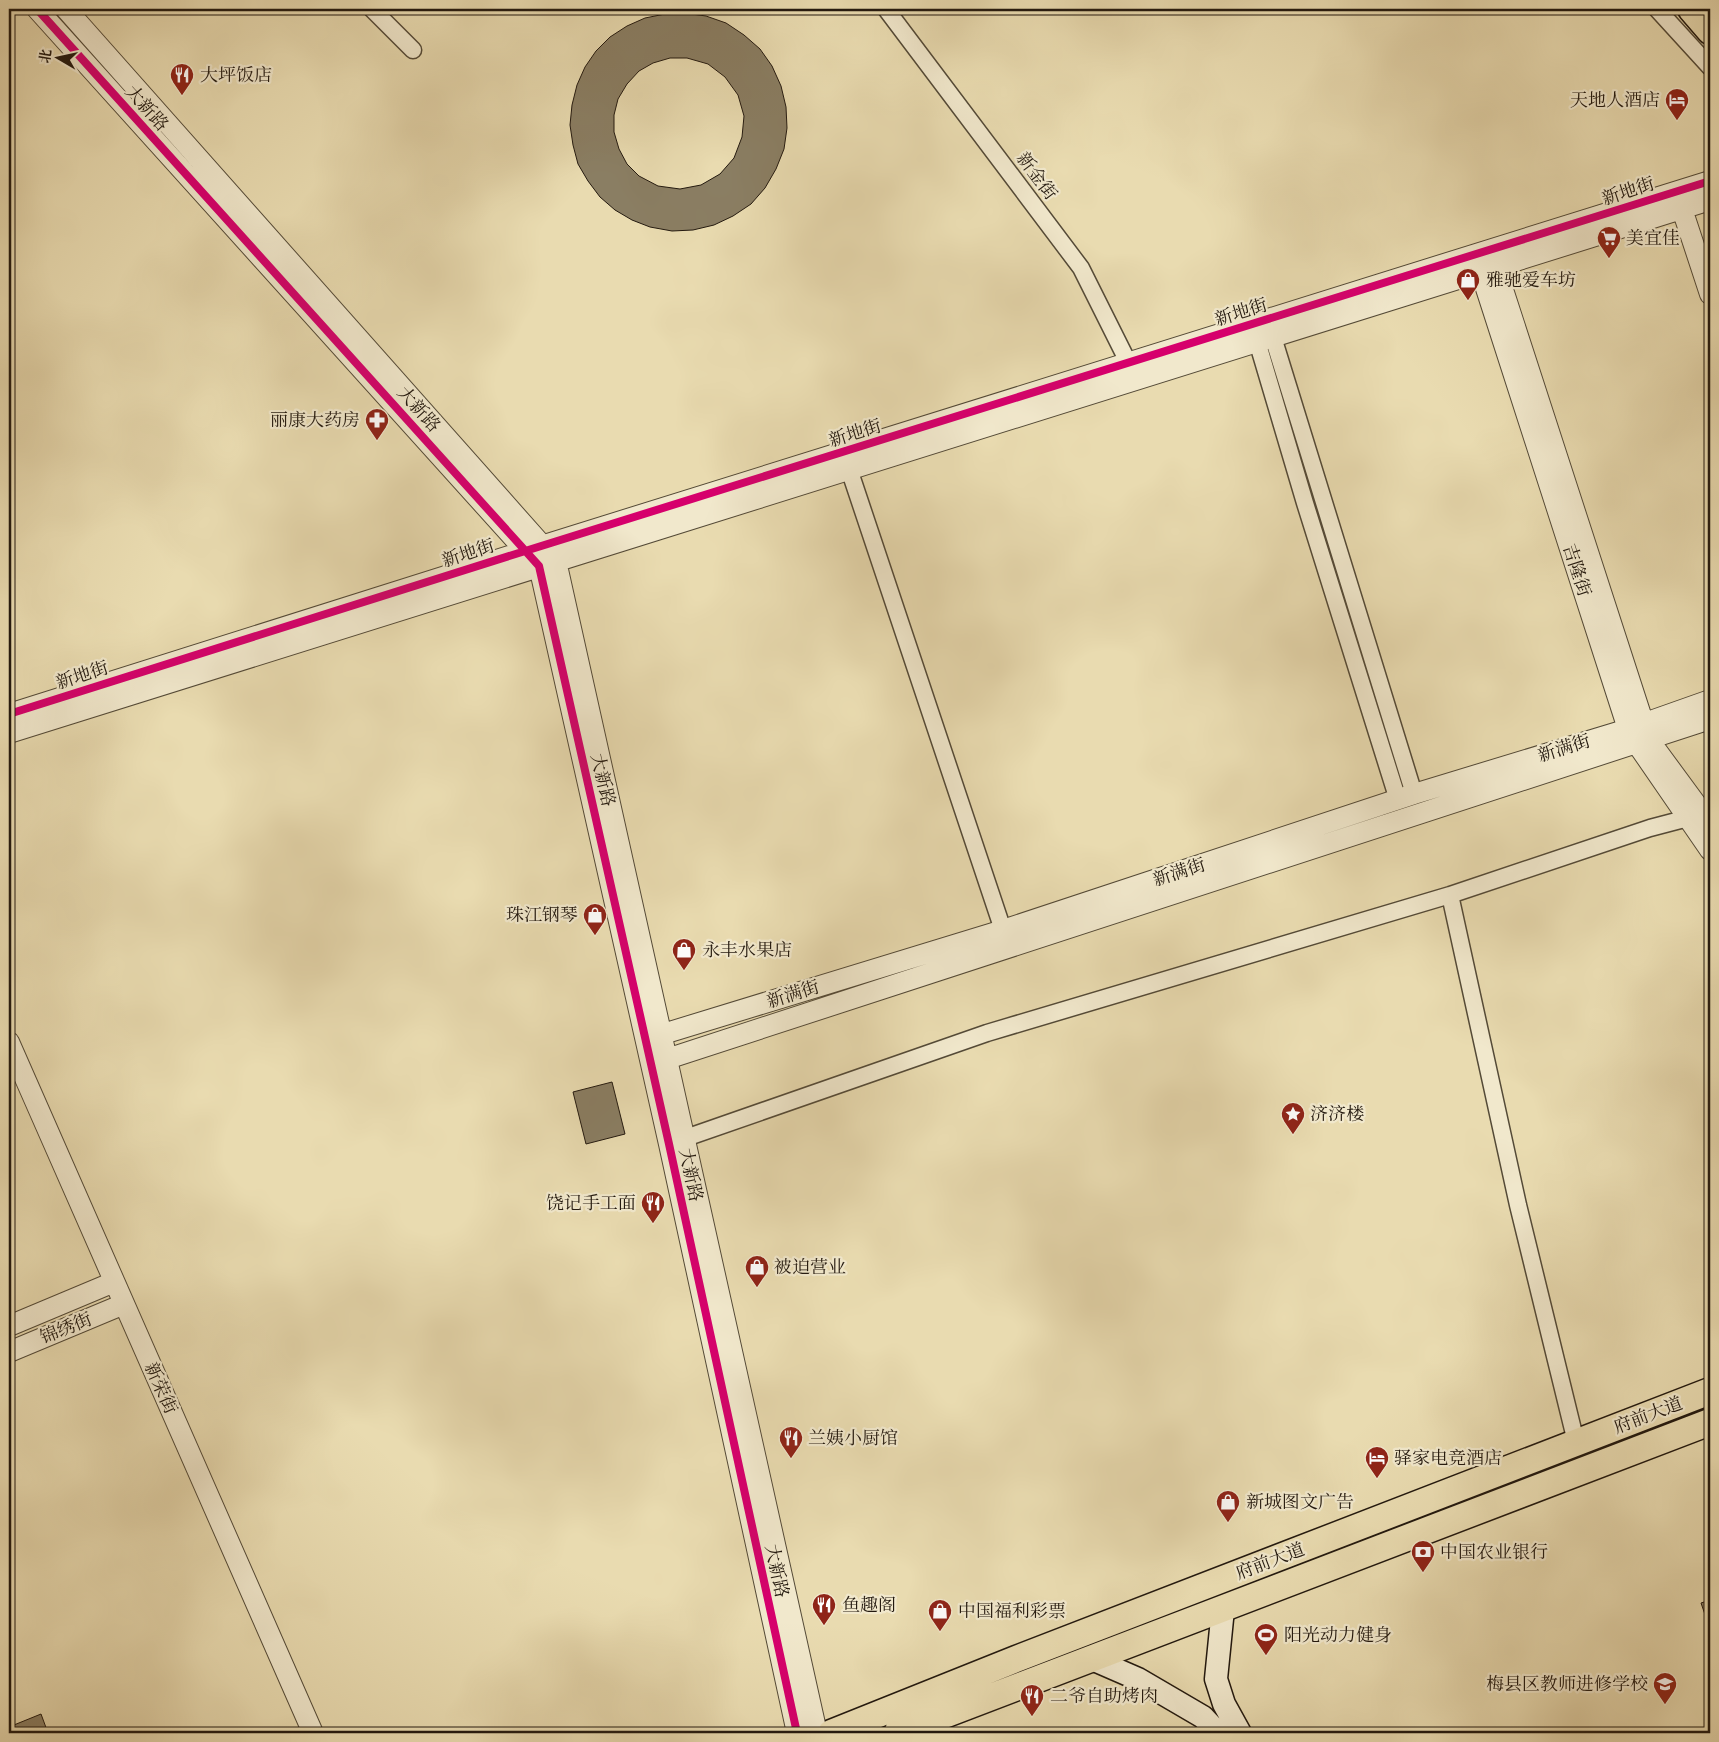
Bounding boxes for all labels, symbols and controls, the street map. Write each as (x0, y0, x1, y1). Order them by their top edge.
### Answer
north arrow (32, 32, 82, 82)
text: 北 (35, 48, 56, 64)
restaurant icon: 大坪饭店 (169, 62, 195, 96)
place label: 大坪饭店 (200, 63, 272, 87)
street label: 大新路 (120, 80, 174, 136)
hotel icon: 天地人酒店 (1664, 87, 1690, 121)
place label: 天地人酒店 (1570, 88, 1660, 112)
street label: 新金街 (1011, 147, 1063, 205)
street label: 新地街 (1599, 171, 1657, 211)
supermarket icon: 美宜佳 (1596, 225, 1622, 259)
place label: 美宜佳 (1626, 226, 1680, 250)
shop icon: 雅驰爱车坊 (1455, 267, 1481, 301)
place label: 雅驰爱车坊 (1486, 268, 1576, 292)
street label: 新地街 (1212, 293, 1270, 331)
street label: 大新路 (392, 381, 446, 437)
pharmacy icon: 丽康大药房 (364, 407, 390, 441)
place label: 丽康大药房 (270, 408, 360, 432)
street label: 新地街 (826, 414, 884, 452)
street label: 新地街 (439, 533, 497, 573)
street label: 吉隆街 (1557, 541, 1597, 599)
street label: 新地街 (53, 655, 111, 695)
street label: 新满街 (1535, 729, 1593, 767)
street label: 大新路 (585, 751, 621, 809)
street label: 新满街 (1150, 852, 1208, 892)
shop icon: 珠江钢琴 (582, 902, 608, 936)
place label: 珠江钢琴 (506, 903, 578, 927)
shop icon: 永丰水果店 (671, 937, 697, 971)
place label: 永丰水果店 (702, 938, 792, 962)
street label: 新满街 (764, 975, 822, 1013)
place icon: 济济楼 (1280, 1101, 1306, 1135)
place label: 济济楼 (1310, 1102, 1364, 1126)
street label: 大新路 (674, 1146, 708, 1204)
restaurant icon: 饶记手工面 (640, 1190, 666, 1224)
place label: 饶记手工面 (546, 1191, 636, 1215)
shop icon: 被迫营业 (744, 1254, 770, 1288)
place label: 被迫营业 (774, 1255, 846, 1279)
street label: 锦绣街 (36, 1307, 96, 1349)
street label: 新荣街 (139, 1358, 183, 1418)
street label: 府前大道 (1610, 1391, 1686, 1439)
restaurant icon: 兰姨小厨馆 (778, 1425, 804, 1459)
place label: 兰姨小厨馆 (808, 1426, 898, 1450)
hotel icon: 驿家电竞酒店 (1364, 1445, 1390, 1479)
place label: 驿家电竞酒店 (1394, 1446, 1502, 1470)
shop icon: 新城图文广告 (1215, 1489, 1241, 1523)
place label: 新城图文广告 (1246, 1490, 1354, 1514)
street label: 府前大道 (1232, 1537, 1308, 1585)
bank icon: 中国农业银行 (1410, 1539, 1436, 1573)
place label: 中国农业银行 (1440, 1540, 1548, 1564)
street label: 大新路 (760, 1542, 794, 1600)
restaurant icon: 鱼趣阁 (811, 1592, 837, 1626)
place label: 鱼趣阁 (842, 1593, 896, 1617)
shop icon: 中国福利彩票 (927, 1598, 953, 1632)
place label: 中国福利彩票 (958, 1599, 1066, 1623)
sports icon: 阳光动力健身 (1253, 1622, 1279, 1656)
place label: 阳光动力健身 (1284, 1623, 1392, 1647)
school or university icon: 梅县区教师进修学校 (1652, 1671, 1678, 1705)
place label: 梅县区教师进修学校 (1486, 1672, 1648, 1696)
restaurant icon: 二爷自助烤肉 (1019, 1683, 1045, 1717)
place label: 二爷自助烤肉 (1050, 1684, 1158, 1708)

